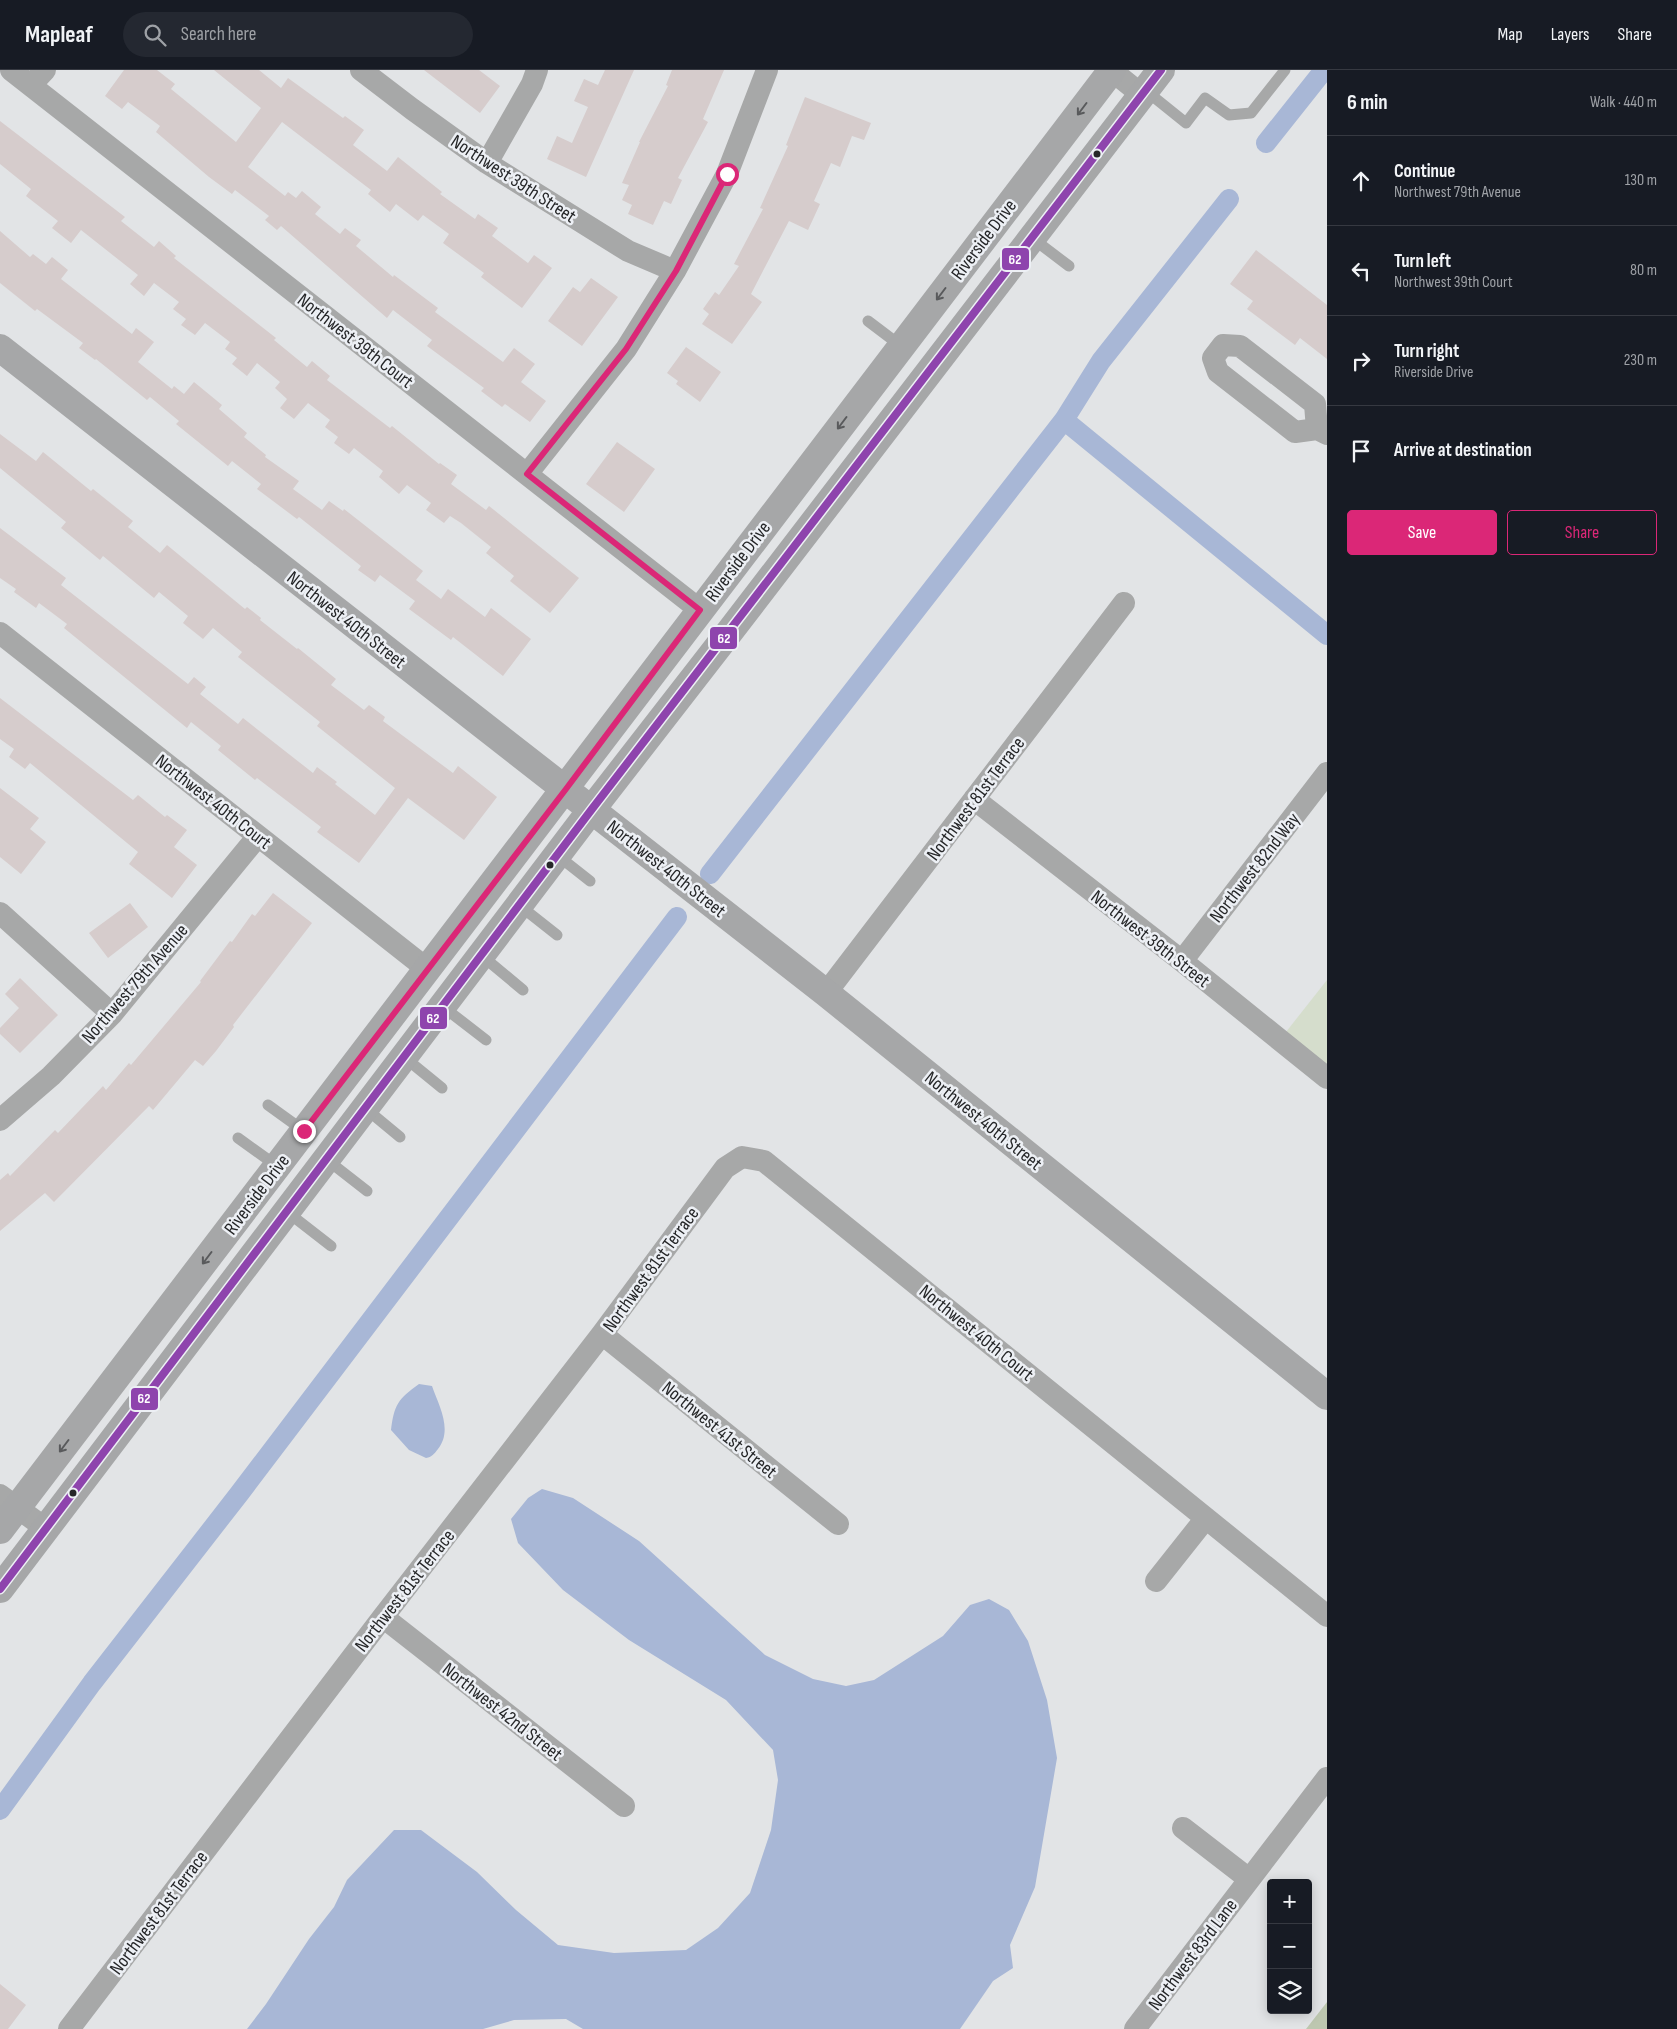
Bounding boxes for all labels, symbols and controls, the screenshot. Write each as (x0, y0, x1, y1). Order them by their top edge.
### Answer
search box (123, 12, 473, 57)
text: Mapleaf (25, 20, 93, 49)
icon: search (141, 21, 169, 49)
text: Search here (181, 23, 256, 46)
text: Map (1498, 24, 1523, 45)
text: Layers (1551, 24, 1590, 45)
text: Share (1618, 24, 1652, 45)
text: 6 min (1347, 90, 1388, 115)
text: Walk · 440 m (1590, 93, 1657, 112)
one-way arrow (1077, 102, 1087, 116)
street label: Northwest 39th Street (446, 130, 580, 228)
unlabelled marker (1092, 149, 1102, 159)
text: Continue (1394, 160, 1455, 183)
route start (716, 163, 739, 186)
icon: ahead (1347, 167, 1375, 195)
text: 130 m (1625, 171, 1657, 190)
text: Northwest 79th Avenue (1394, 183, 1521, 202)
street label: Riverside Drive (947, 195, 1022, 285)
line badge: 62 (1001, 247, 1030, 271)
text: Turn left (1394, 250, 1451, 273)
text: 62 (1009, 251, 1021, 268)
icon: left (1347, 257, 1375, 285)
text: 80 m (1630, 261, 1657, 280)
text: Northwest 39th Court (1394, 273, 1513, 292)
one-way arrow (936, 287, 946, 301)
street label: Northwest 39th Court (292, 289, 418, 394)
text: Turn right (1394, 340, 1459, 363)
icon: right (1347, 347, 1375, 375)
text: 230 m (1624, 351, 1657, 370)
text: Riverside Drive (1394, 363, 1474, 382)
one-way arrow (837, 416, 848, 429)
icon: arrive (1347, 437, 1375, 465)
text: Arrive at destination (1394, 439, 1532, 462)
button: Save (1347, 510, 1497, 555)
button: Share (1507, 510, 1657, 555)
street label: Riverside Drive (701, 517, 776, 607)
street label: Northwest 40th Street (282, 567, 410, 674)
line badge: 62 (709, 626, 738, 650)
text: 62 (718, 630, 730, 647)
street label: Northwest 81st Terrace (922, 733, 1030, 865)
street label: Northwest 40th Court (151, 750, 276, 855)
street label: Northwest 82nd Way (1205, 808, 1306, 927)
street label: Northwest 40th Street (602, 816, 730, 923)
unlabelled marker (545, 860, 555, 870)
street label: Northwest 39th Street (1086, 886, 1214, 993)
street label: Northwest 79th Avenue (77, 920, 193, 1048)
line badge: 62 (419, 1006, 448, 1030)
text: 62 (427, 1010, 439, 1027)
street label: Northwest 40th Street (920, 1067, 1047, 1176)
route end (293, 1120, 316, 1143)
street label: Riverside Drive (220, 1150, 295, 1240)
street label: Northwest 81st Terrace (598, 1203, 704, 1337)
one-way arrow (201, 1251, 212, 1264)
street label: Northwest 40th Court (914, 1280, 1038, 1387)
street label: Northwest 41st Street (657, 1377, 781, 1484)
line badge: 62 (130, 1387, 159, 1411)
text: 62 (138, 1390, 150, 1407)
one-way arrow (59, 1439, 69, 1453)
unlabelled marker (68, 1488, 78, 1498)
street label: Northwest 81st Terrace (350, 1525, 460, 1657)
street label: Northwest 42nd Street (437, 1658, 567, 1766)
street label: Northwest 81st Terrace (105, 1847, 213, 1979)
map controls (1267, 1879, 1312, 2014)
button: + (1267, 1879, 1312, 1924)
street label: Northwest 83rd Lane (1144, 1895, 1243, 2015)
button: − (1267, 1924, 1312, 1969)
button: layers (1267, 1969, 1312, 2014)

